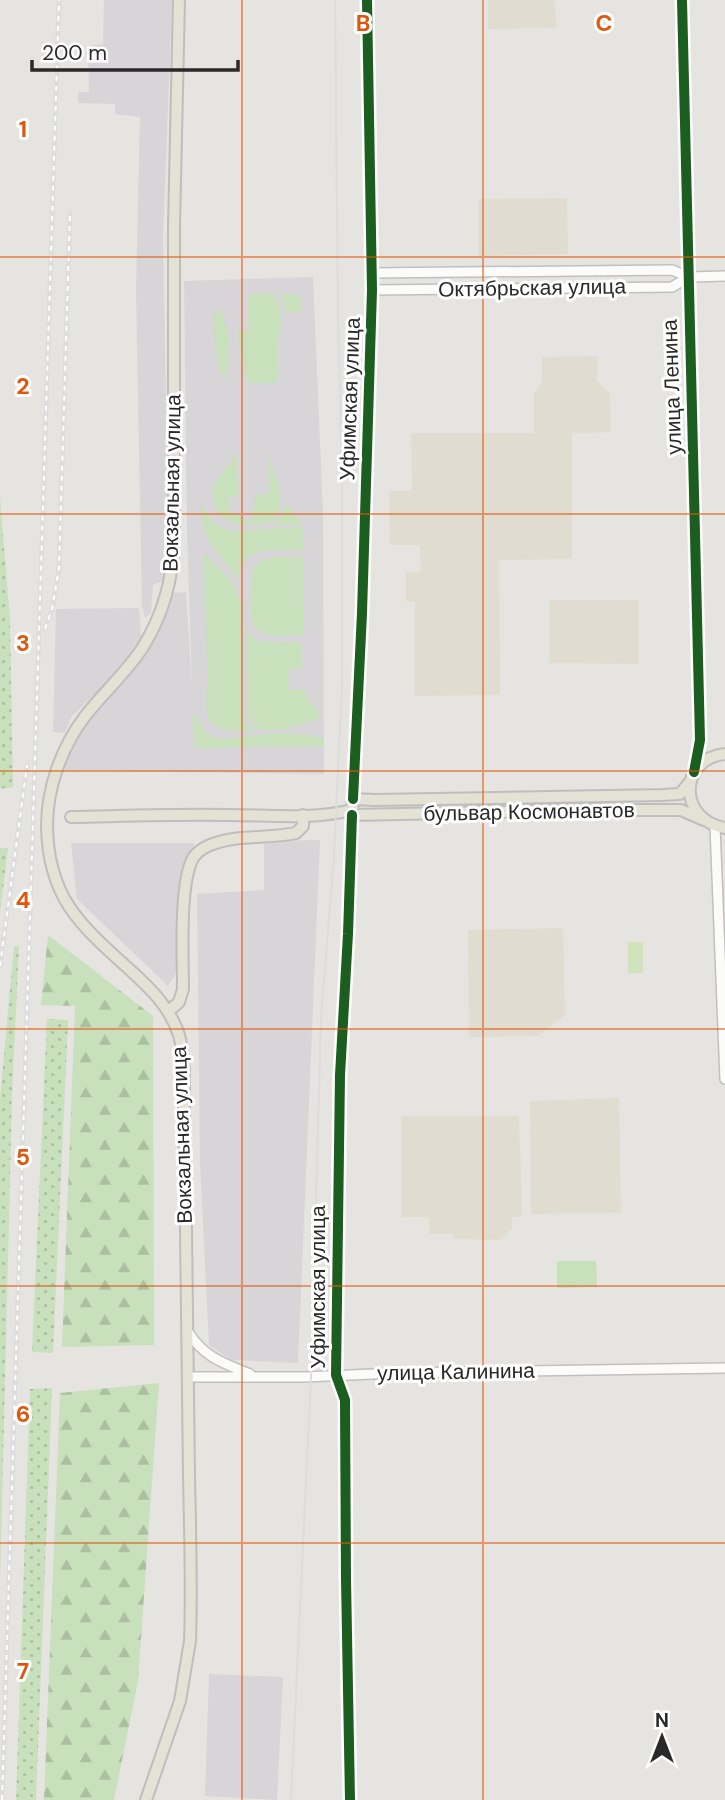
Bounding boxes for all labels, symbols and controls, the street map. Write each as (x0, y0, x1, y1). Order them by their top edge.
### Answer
text: B (356, 8, 370, 38)
text: C (596, 8, 612, 38)
scale bar (32, 28, 238, 72)
text: 200 m (42, 39, 107, 67)
text: 1 (19, 114, 27, 144)
street label: Октябрьская улица (438, 272, 627, 304)
street label: Уфимская улица (333, 317, 367, 481)
street label: улица Ленина (656, 319, 688, 455)
text: 2 (16, 371, 30, 401)
street label: Вокзальная улица (156, 394, 188, 572)
text: 3 (16, 628, 30, 658)
street label: бульвар Космонавтов (423, 796, 635, 828)
text: 4 (16, 885, 31, 915)
street label: Вокзальная улица (165, 1045, 199, 1224)
text: 5 (16, 1142, 30, 1172)
street label: Уфимская улица (304, 1205, 332, 1369)
street label: улица Калинина (377, 1357, 535, 1387)
text: 6 (16, 1399, 30, 1429)
text: 7 (17, 1656, 29, 1686)
north arrow (627, 1702, 697, 1772)
text: N (655, 1708, 669, 1733)

